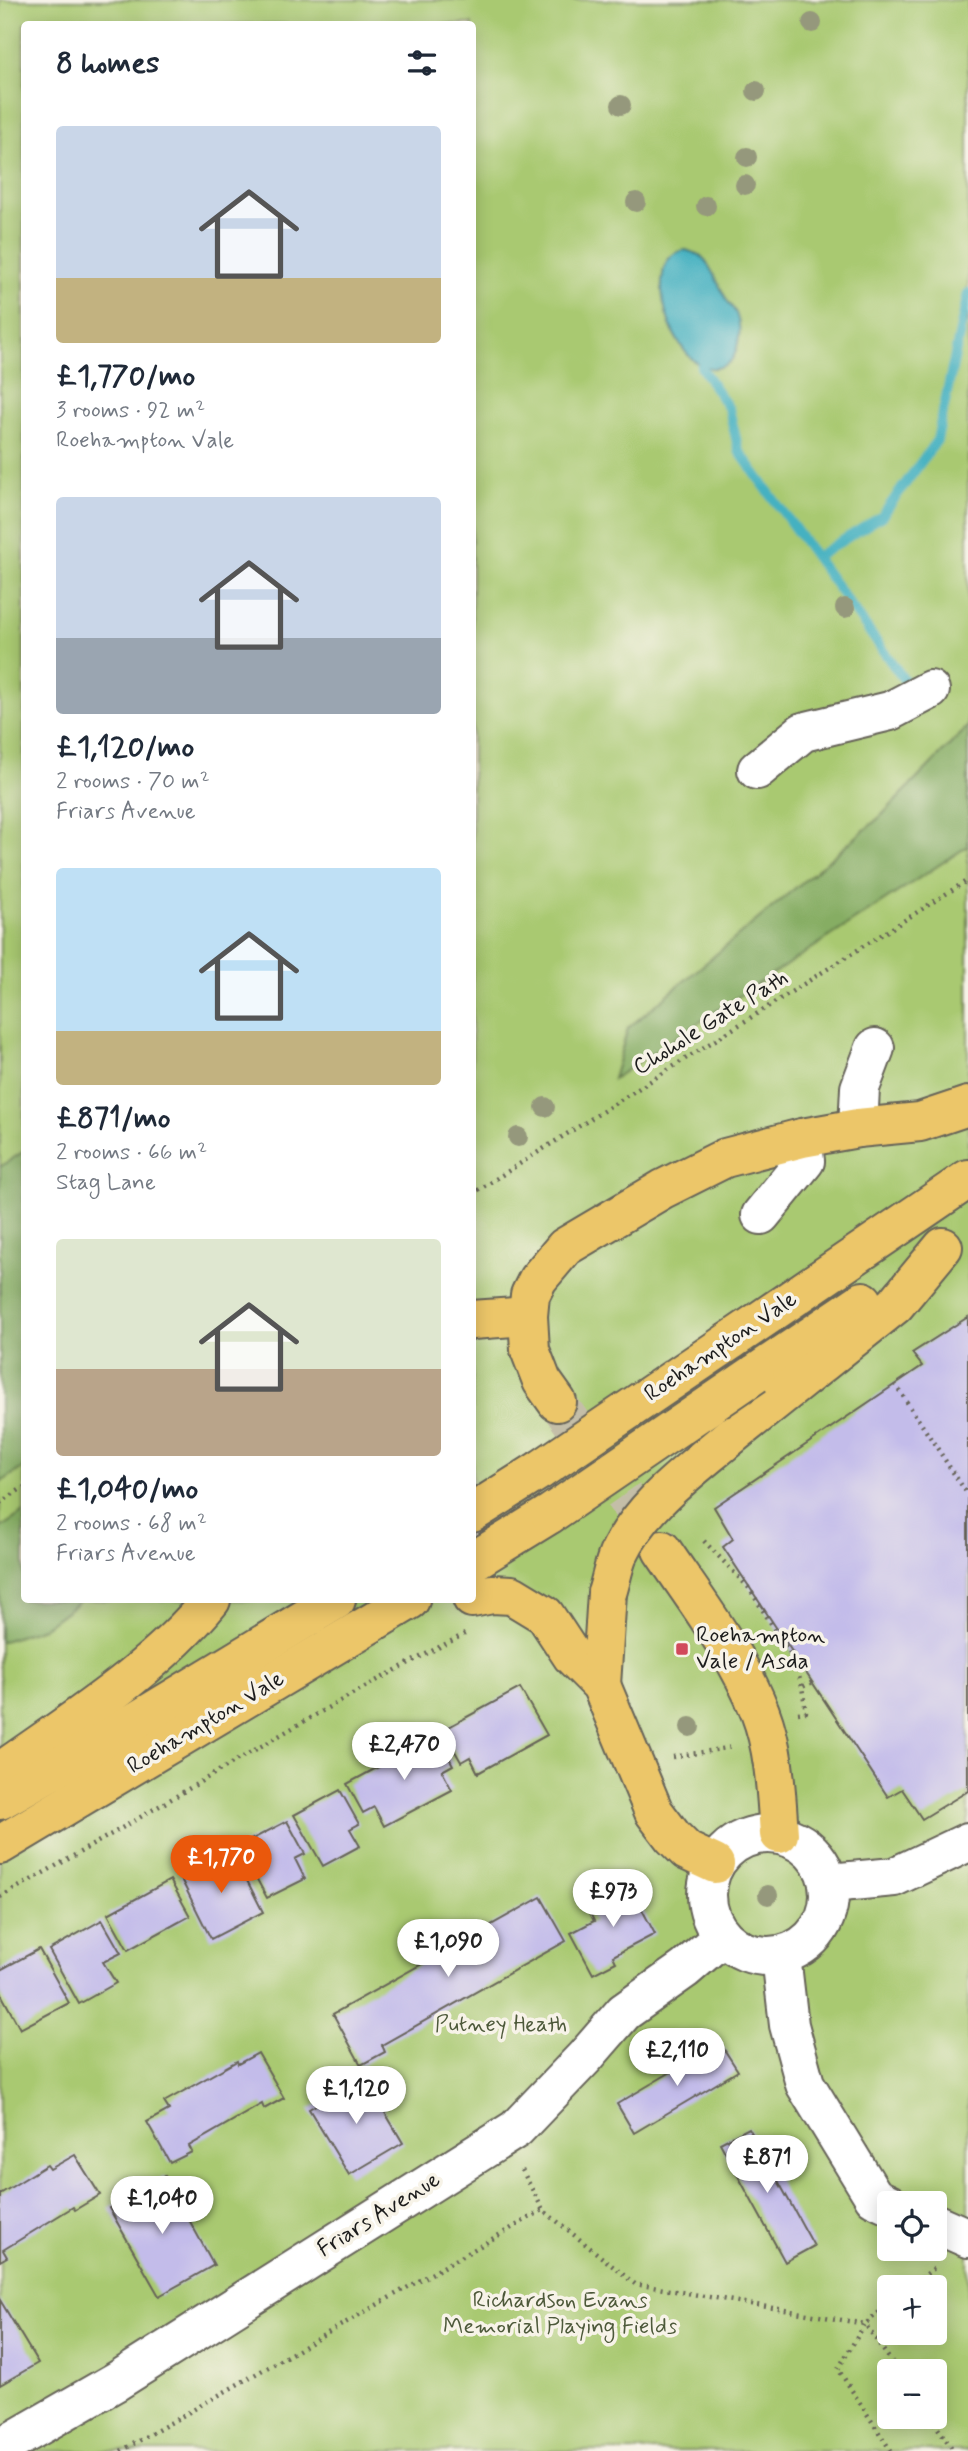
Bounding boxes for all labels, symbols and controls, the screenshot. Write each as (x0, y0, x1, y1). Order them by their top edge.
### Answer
text: 8 homes (56, 44, 159, 83)
icon: filters (403, 44, 441, 82)
icon: home (186, 171, 312, 297)
text: £1,770/mo (56, 357, 195, 396)
text: 3 rooms · 92 m² (56, 396, 205, 426)
text: Roehampton Vale (56, 426, 234, 456)
icon: home (186, 542, 312, 668)
text: £1,120/mo (56, 728, 194, 767)
text: 2 rooms · 70 m² (56, 767, 210, 797)
text: Friars Avenue (56, 797, 196, 827)
icon: home (186, 913, 312, 1039)
street label: Chohole Gate Path (628, 963, 794, 1083)
text: £871/mo (56, 1099, 171, 1138)
text: 2 rooms · 66 m² (56, 1138, 207, 1168)
text: Stag Lane (56, 1168, 156, 1198)
icon: home (186, 1284, 312, 1410)
street label: Roehampton Vale (639, 1285, 803, 1409)
text: £1,040/mo (56, 1470, 198, 1509)
text: 2 rooms · 68 m² (56, 1509, 207, 1539)
text: Friars Avenue (56, 1539, 196, 1569)
place label: Roehampton Vale / Asda (696, 1621, 825, 1677)
marker: Roehampton Vale / Asda (674, 1641, 690, 1657)
street label: Roehampton Vale (122, 1664, 290, 1782)
pin: £2,470 (347, 1722, 461, 1782)
text: £2,470 (368, 1730, 440, 1760)
pin: £1,770 (164, 1836, 278, 1895)
text: £1,770 (187, 1843, 255, 1873)
pin: £973 (572, 1870, 654, 1929)
text: £973 (589, 1877, 637, 1907)
pin: £1,090 (391, 1920, 505, 1979)
text: £1,090 (413, 1927, 483, 1957)
park label: Putney Heath (435, 2010, 567, 2040)
pin: £2,110 (620, 2028, 734, 2088)
text: £2,110 (645, 2036, 709, 2066)
pin: £1,120 (299, 2066, 413, 2126)
text: £1,120 (322, 2074, 390, 2104)
pin: £871 (726, 2136, 808, 2195)
text: £871 (742, 2143, 792, 2173)
street label: Friars Avenue (312, 2165, 446, 2265)
pin: £1,040 (105, 2176, 219, 2236)
text: £1,040 (127, 2184, 197, 2214)
map controls (877, 2191, 947, 2429)
button: locate (877, 2191, 947, 2261)
button: + (877, 2275, 947, 2345)
park label: Richardson Evans Memorial Playing Fields (443, 2286, 677, 2344)
button: − (877, 2359, 947, 2429)

